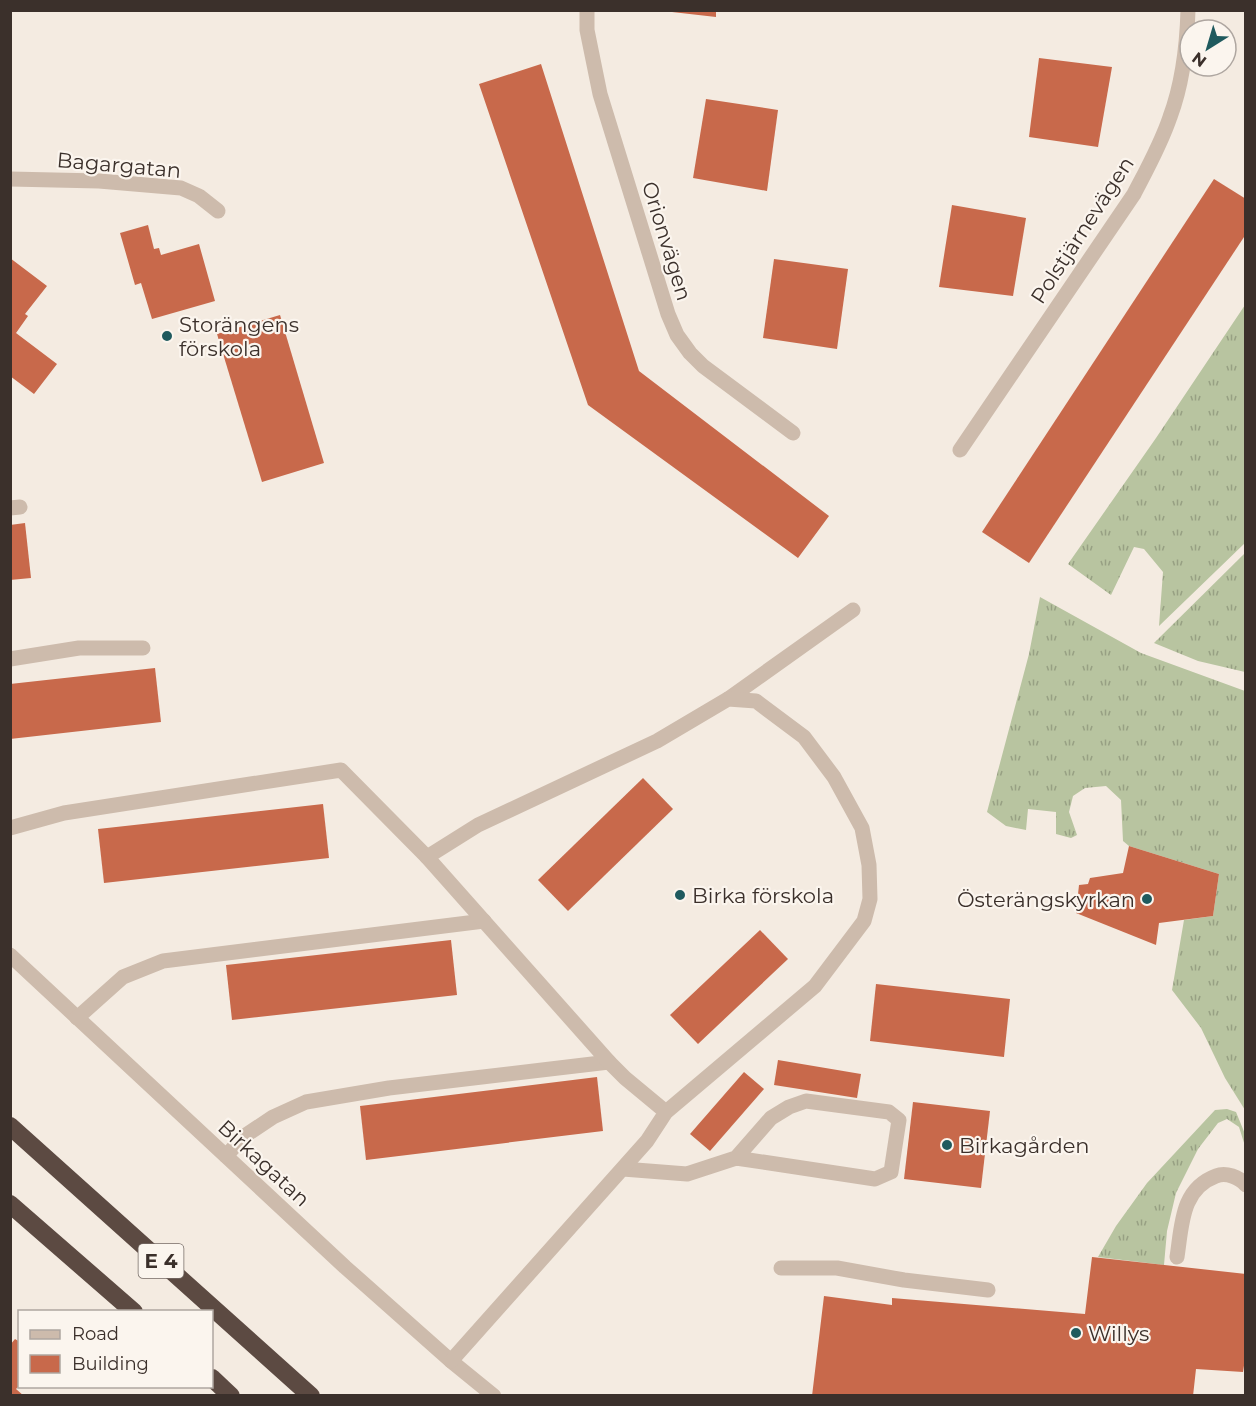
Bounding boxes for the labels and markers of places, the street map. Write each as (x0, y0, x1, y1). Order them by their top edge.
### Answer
place label: Storängens förskola (179, 312, 299, 361)
marker: Storängens förskola (160, 329, 174, 343)
place label: Birka förskola (692, 883, 834, 908)
place label: Österängskyrkan (957, 887, 1135, 912)
marker: Birka förskola (673, 888, 687, 902)
marker: Österängskyrkan (1140, 892, 1154, 906)
place label: Birkagården (959, 1133, 1090, 1158)
marker: Birkagården (940, 1138, 954, 1152)
place label: Willys (1088, 1321, 1149, 1346)
marker: Willys (1069, 1326, 1083, 1340)

